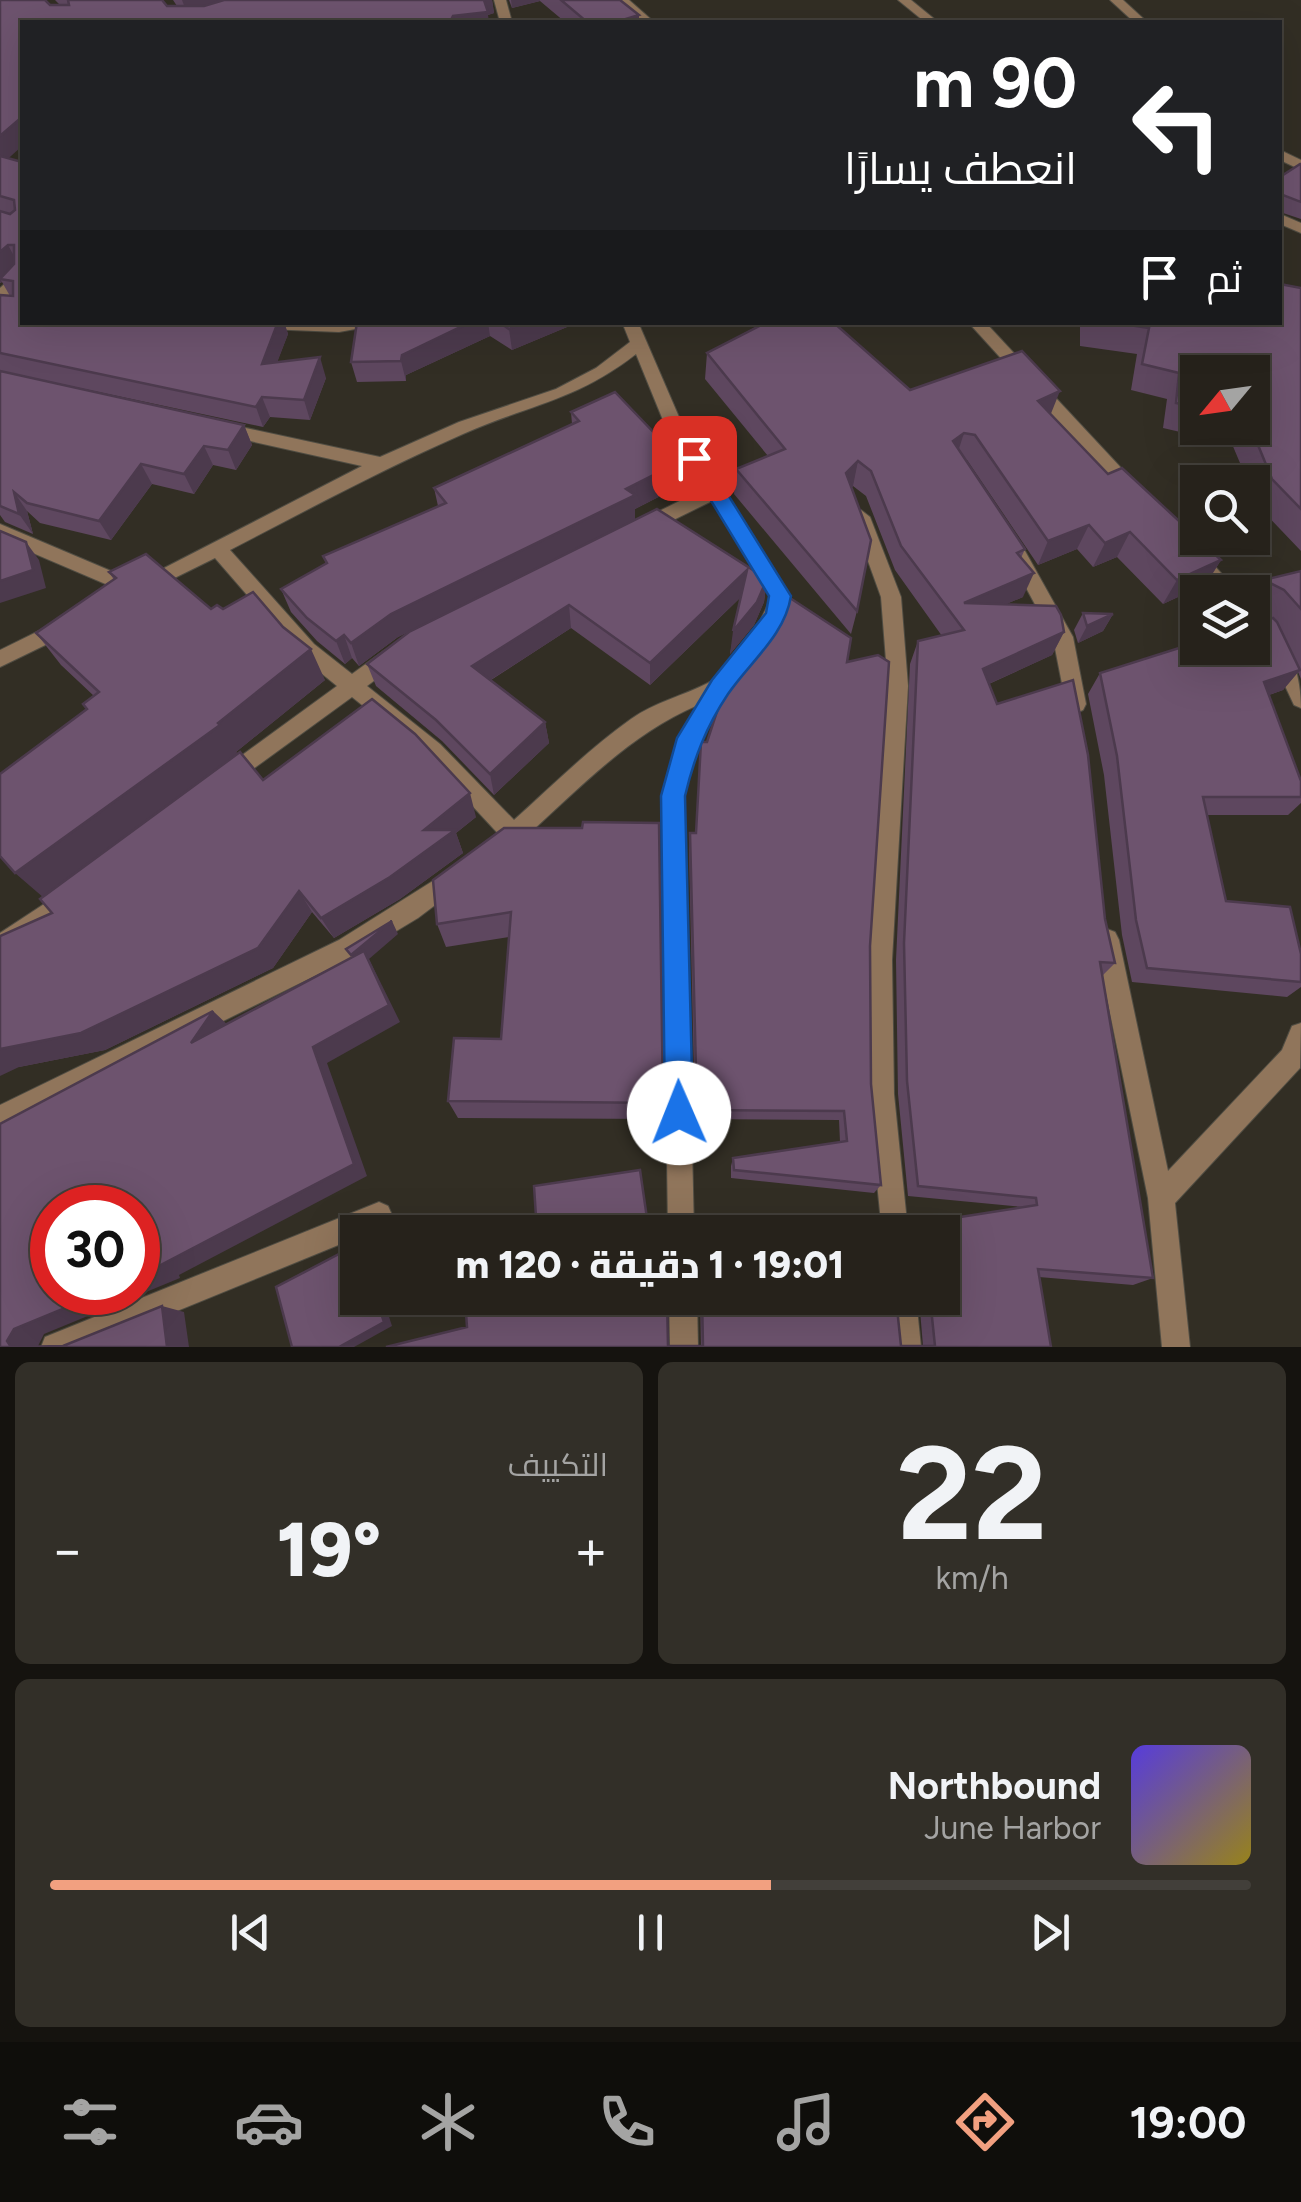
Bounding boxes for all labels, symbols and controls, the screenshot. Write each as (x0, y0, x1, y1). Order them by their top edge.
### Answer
text: 90 m (913, 40, 1077, 125)
icon: left (1112, 60, 1242, 190)
text: انعطف يسارًا (844, 141, 1077, 195)
icon: arrive (1132, 250, 1187, 305)
text: ثم (1207, 256, 1242, 302)
north arrow (1180, 355, 1270, 445)
map controls (1180, 355, 1270, 665)
pin (652, 416, 737, 501)
icon: arrive (667, 431, 722, 486)
button: search (1180, 465, 1270, 555)
button: layers (1180, 575, 1270, 665)
position arrow (627, 1061, 731, 1165)
speed limit sign: 30 (30, 1185, 160, 1315)
text: 19:01 · 1 دقيقة · 120 m (456, 1242, 844, 1288)
text: 22 (897, 1416, 1047, 1572)
text: التكييف (508, 1446, 608, 1484)
text: 19° (277, 1505, 381, 1595)
text: − (50, 1517, 84, 1583)
text: + (574, 1517, 608, 1583)
text: km/h (935, 1559, 1009, 1597)
text: Northbound (888, 1763, 1101, 1809)
text: June Harbor (924, 1809, 1101, 1847)
icon: previous (223, 1905, 278, 1960)
icon: pause (623, 1905, 678, 1960)
icon: next (1023, 1905, 1078, 1960)
icon: filters (55, 2087, 125, 2157)
icon: car (234, 2087, 304, 2157)
icon: climate (413, 2087, 483, 2157)
icon: phone (592, 2087, 662, 2157)
icon: music (771, 2087, 841, 2157)
icon: directions (950, 2087, 1020, 2157)
text: 19:00 (1129, 2095, 1246, 2149)

